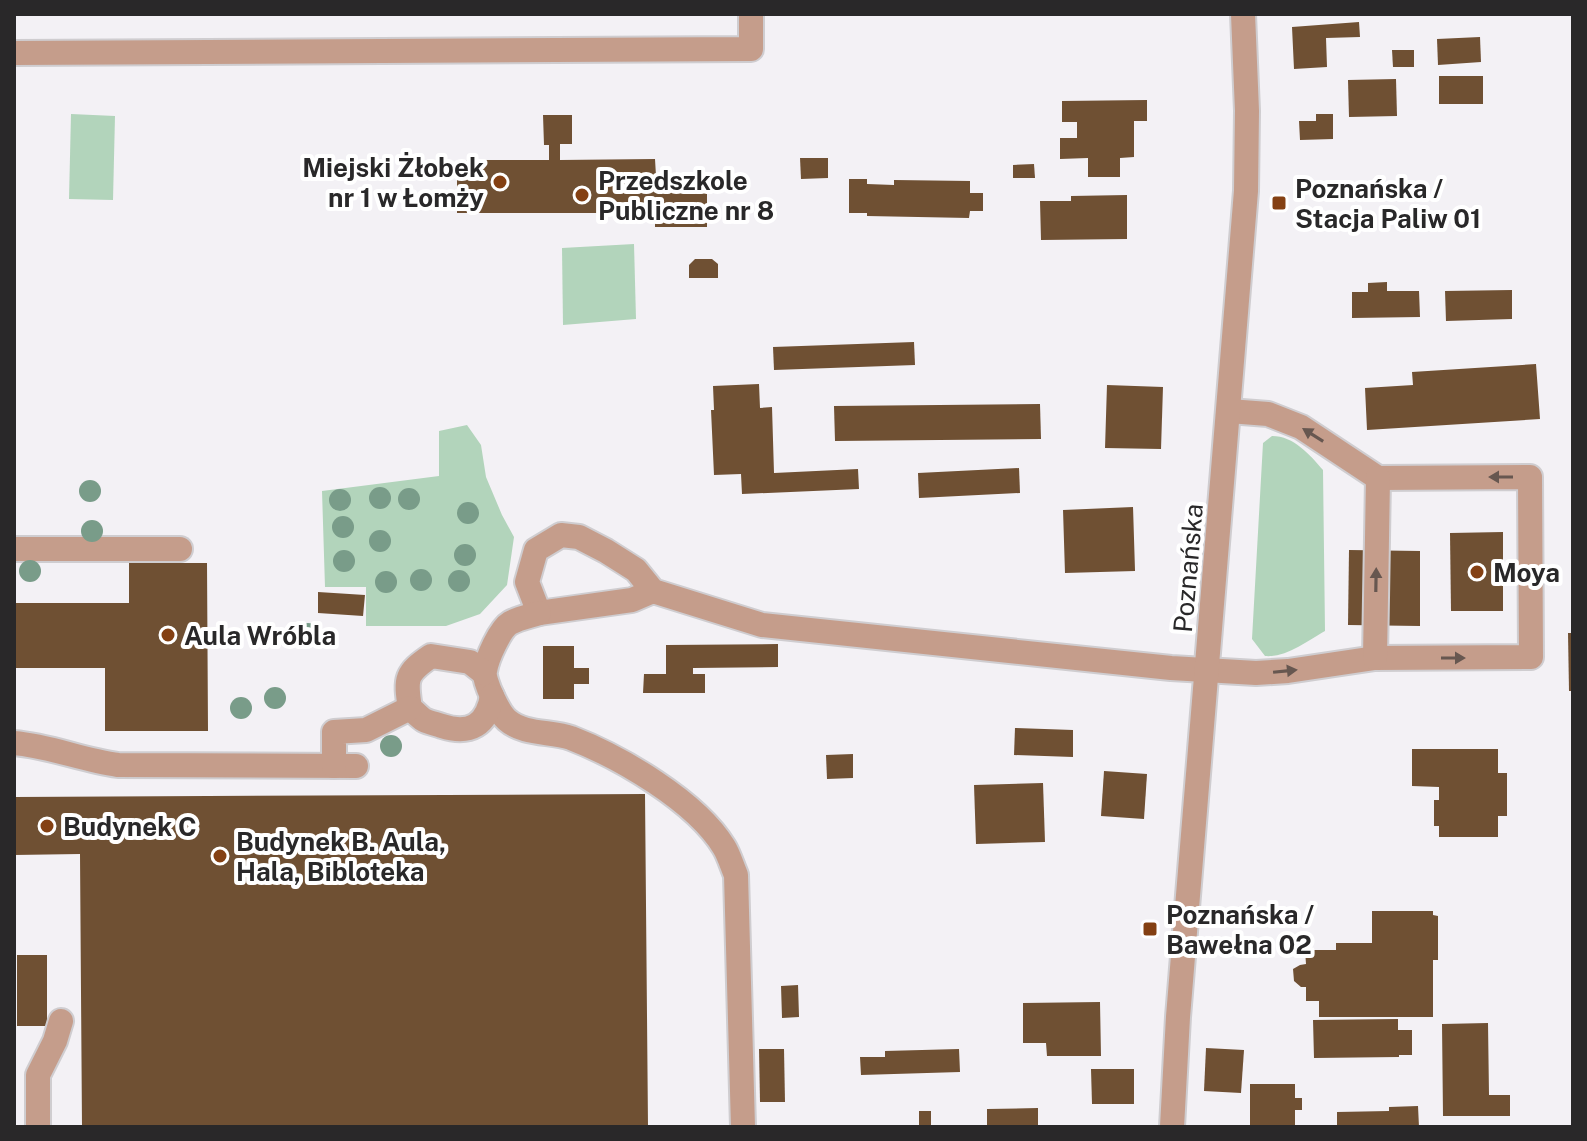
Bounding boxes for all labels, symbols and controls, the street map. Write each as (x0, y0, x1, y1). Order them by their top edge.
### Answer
place label: Miejski Żłobek nr 1 w Łomży (302, 152, 484, 213)
place label: Przedszkole Publiczne nr 8 (598, 165, 774, 226)
marker: Miejski Żłobek nr 1 w Łomży (491, 173, 509, 191)
place label: Poznańska / Stacja Paliw 01 (1295, 173, 1481, 234)
marker: Przedszkole Publiczne nr 8 (573, 186, 591, 204)
marker: Poznańska / Stacja Paliw 01 (1270, 194, 1288, 212)
one-way arrow (1302, 428, 1324, 442)
one-way arrow (1488, 471, 1513, 483)
street label: Poznańska (1167, 502, 1209, 634)
place label: Moya (1493, 557, 1560, 588)
marker: Moya (1468, 563, 1486, 581)
one-way arrow (1370, 567, 1383, 592)
place label: Aula Wróbla (184, 620, 336, 651)
marker: Aula Wróbla (159, 626, 177, 644)
one-way arrow (1441, 651, 1466, 664)
one-way arrow (1273, 664, 1298, 677)
place label: Budynek C (63, 811, 197, 842)
marker: Budynek C (38, 817, 56, 835)
place label: Budynek B. Aula, Hala, Bibloteka (236, 826, 446, 887)
marker: Budynek B. Aula, Hala, Bibloteka (211, 847, 229, 865)
place label: Poznańska / Bawełna 02 (1166, 899, 1314, 960)
marker: Poznańska / Bawełna 02 (1141, 920, 1159, 938)

